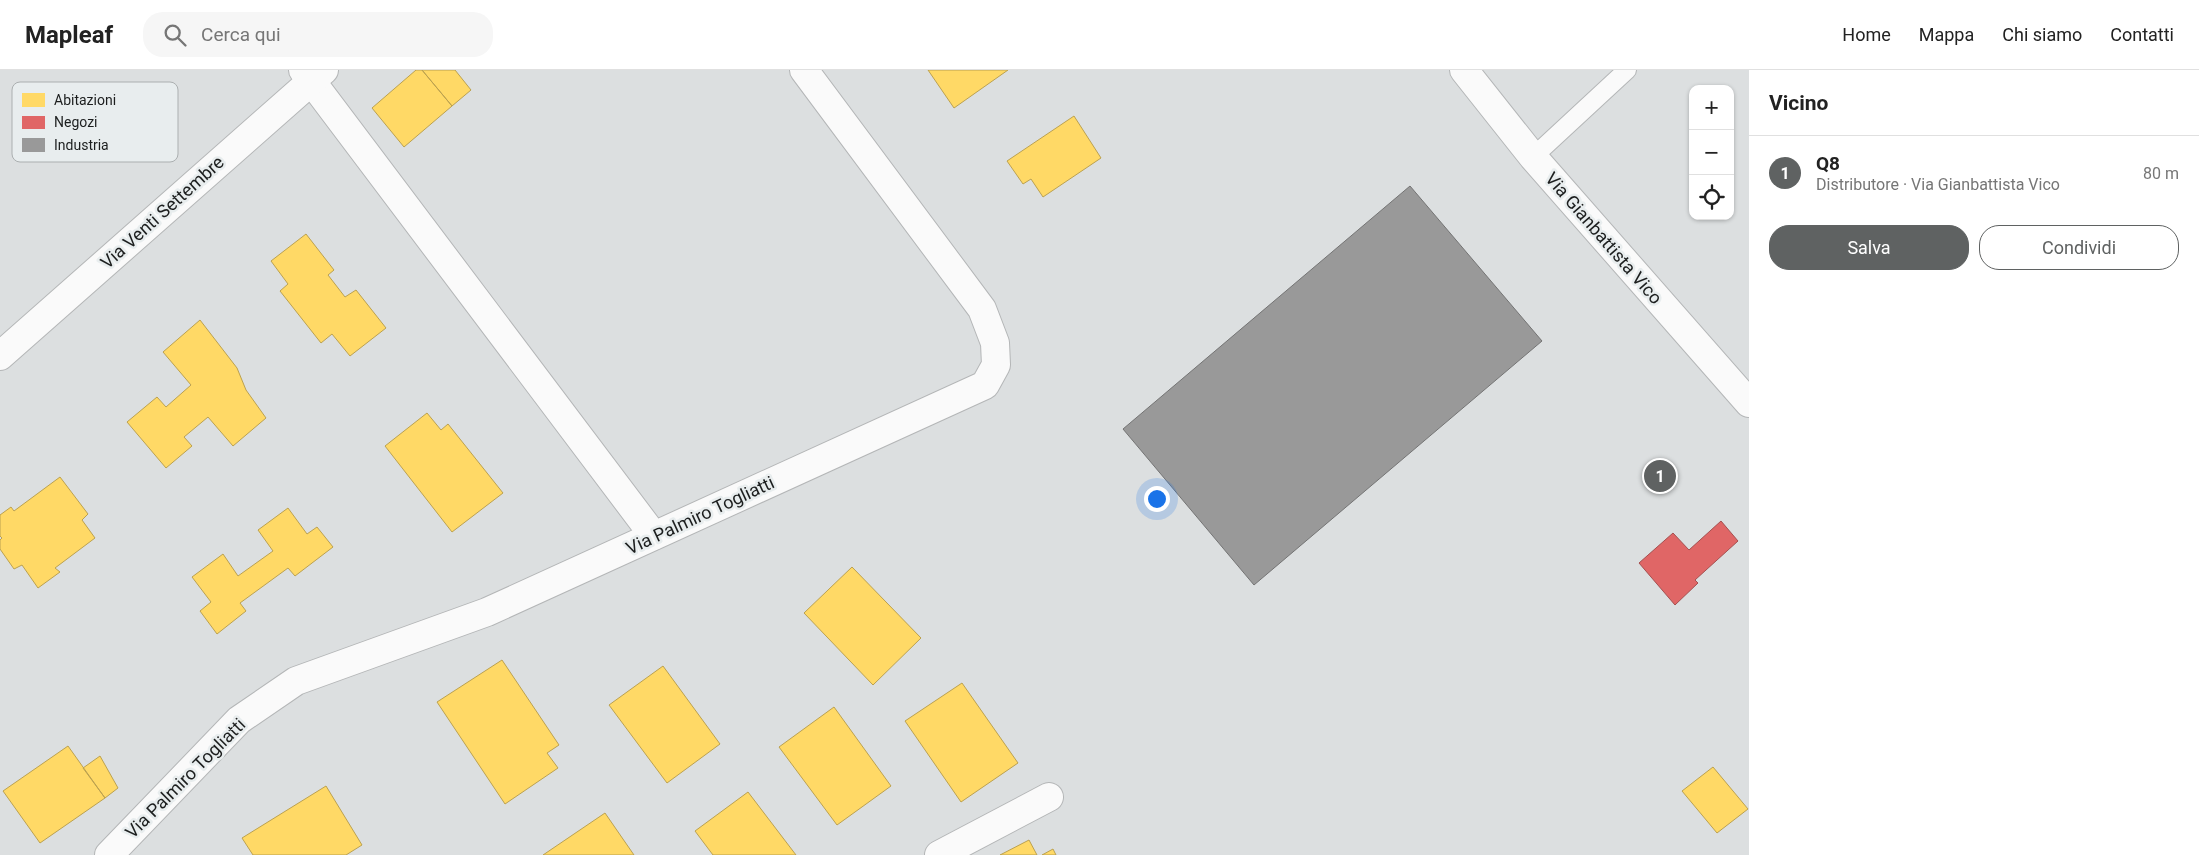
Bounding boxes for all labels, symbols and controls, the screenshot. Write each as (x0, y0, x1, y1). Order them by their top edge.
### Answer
search box (143, 12, 493, 57)
text: Mapleaf (25, 21, 113, 49)
icon: search (161, 21, 189, 49)
text: Cerca qui (201, 23, 281, 46)
text: Home (1842, 24, 1891, 45)
text: Mappa (1919, 24, 1974, 45)
text: Chi siamo (2002, 24, 2082, 45)
text: Contatti (2110, 24, 2174, 45)
legend (12, 82, 178, 162)
map controls (1689, 85, 1734, 220)
button: + (1689, 85, 1734, 130)
text: Vicino (1769, 91, 1828, 115)
text: Abitazioni (54, 92, 116, 108)
text: Negozi (54, 114, 98, 130)
button: − (1689, 130, 1734, 175)
text: Industria (54, 137, 109, 153)
street label: Via Venti Settembre (96, 151, 228, 273)
text: Q8 (1816, 152, 1840, 175)
text: 1 (1780, 164, 1790, 183)
text: 80 m (2143, 164, 2179, 183)
street label: Via Gianbattista Vico (1541, 168, 1667, 308)
button: locate (1689, 175, 1734, 220)
text: Distributore · Via Gianbattista Vico (1816, 175, 2060, 194)
button: Salva (1769, 225, 1969, 270)
button: Condividi (1979, 225, 2179, 270)
pin: 1 (1644, 457, 1676, 495)
street label: Via Palmiro Togliatti (623, 471, 777, 559)
your location (1144, 486, 1170, 512)
street label: Via Palmiro Togliatti (121, 714, 249, 842)

